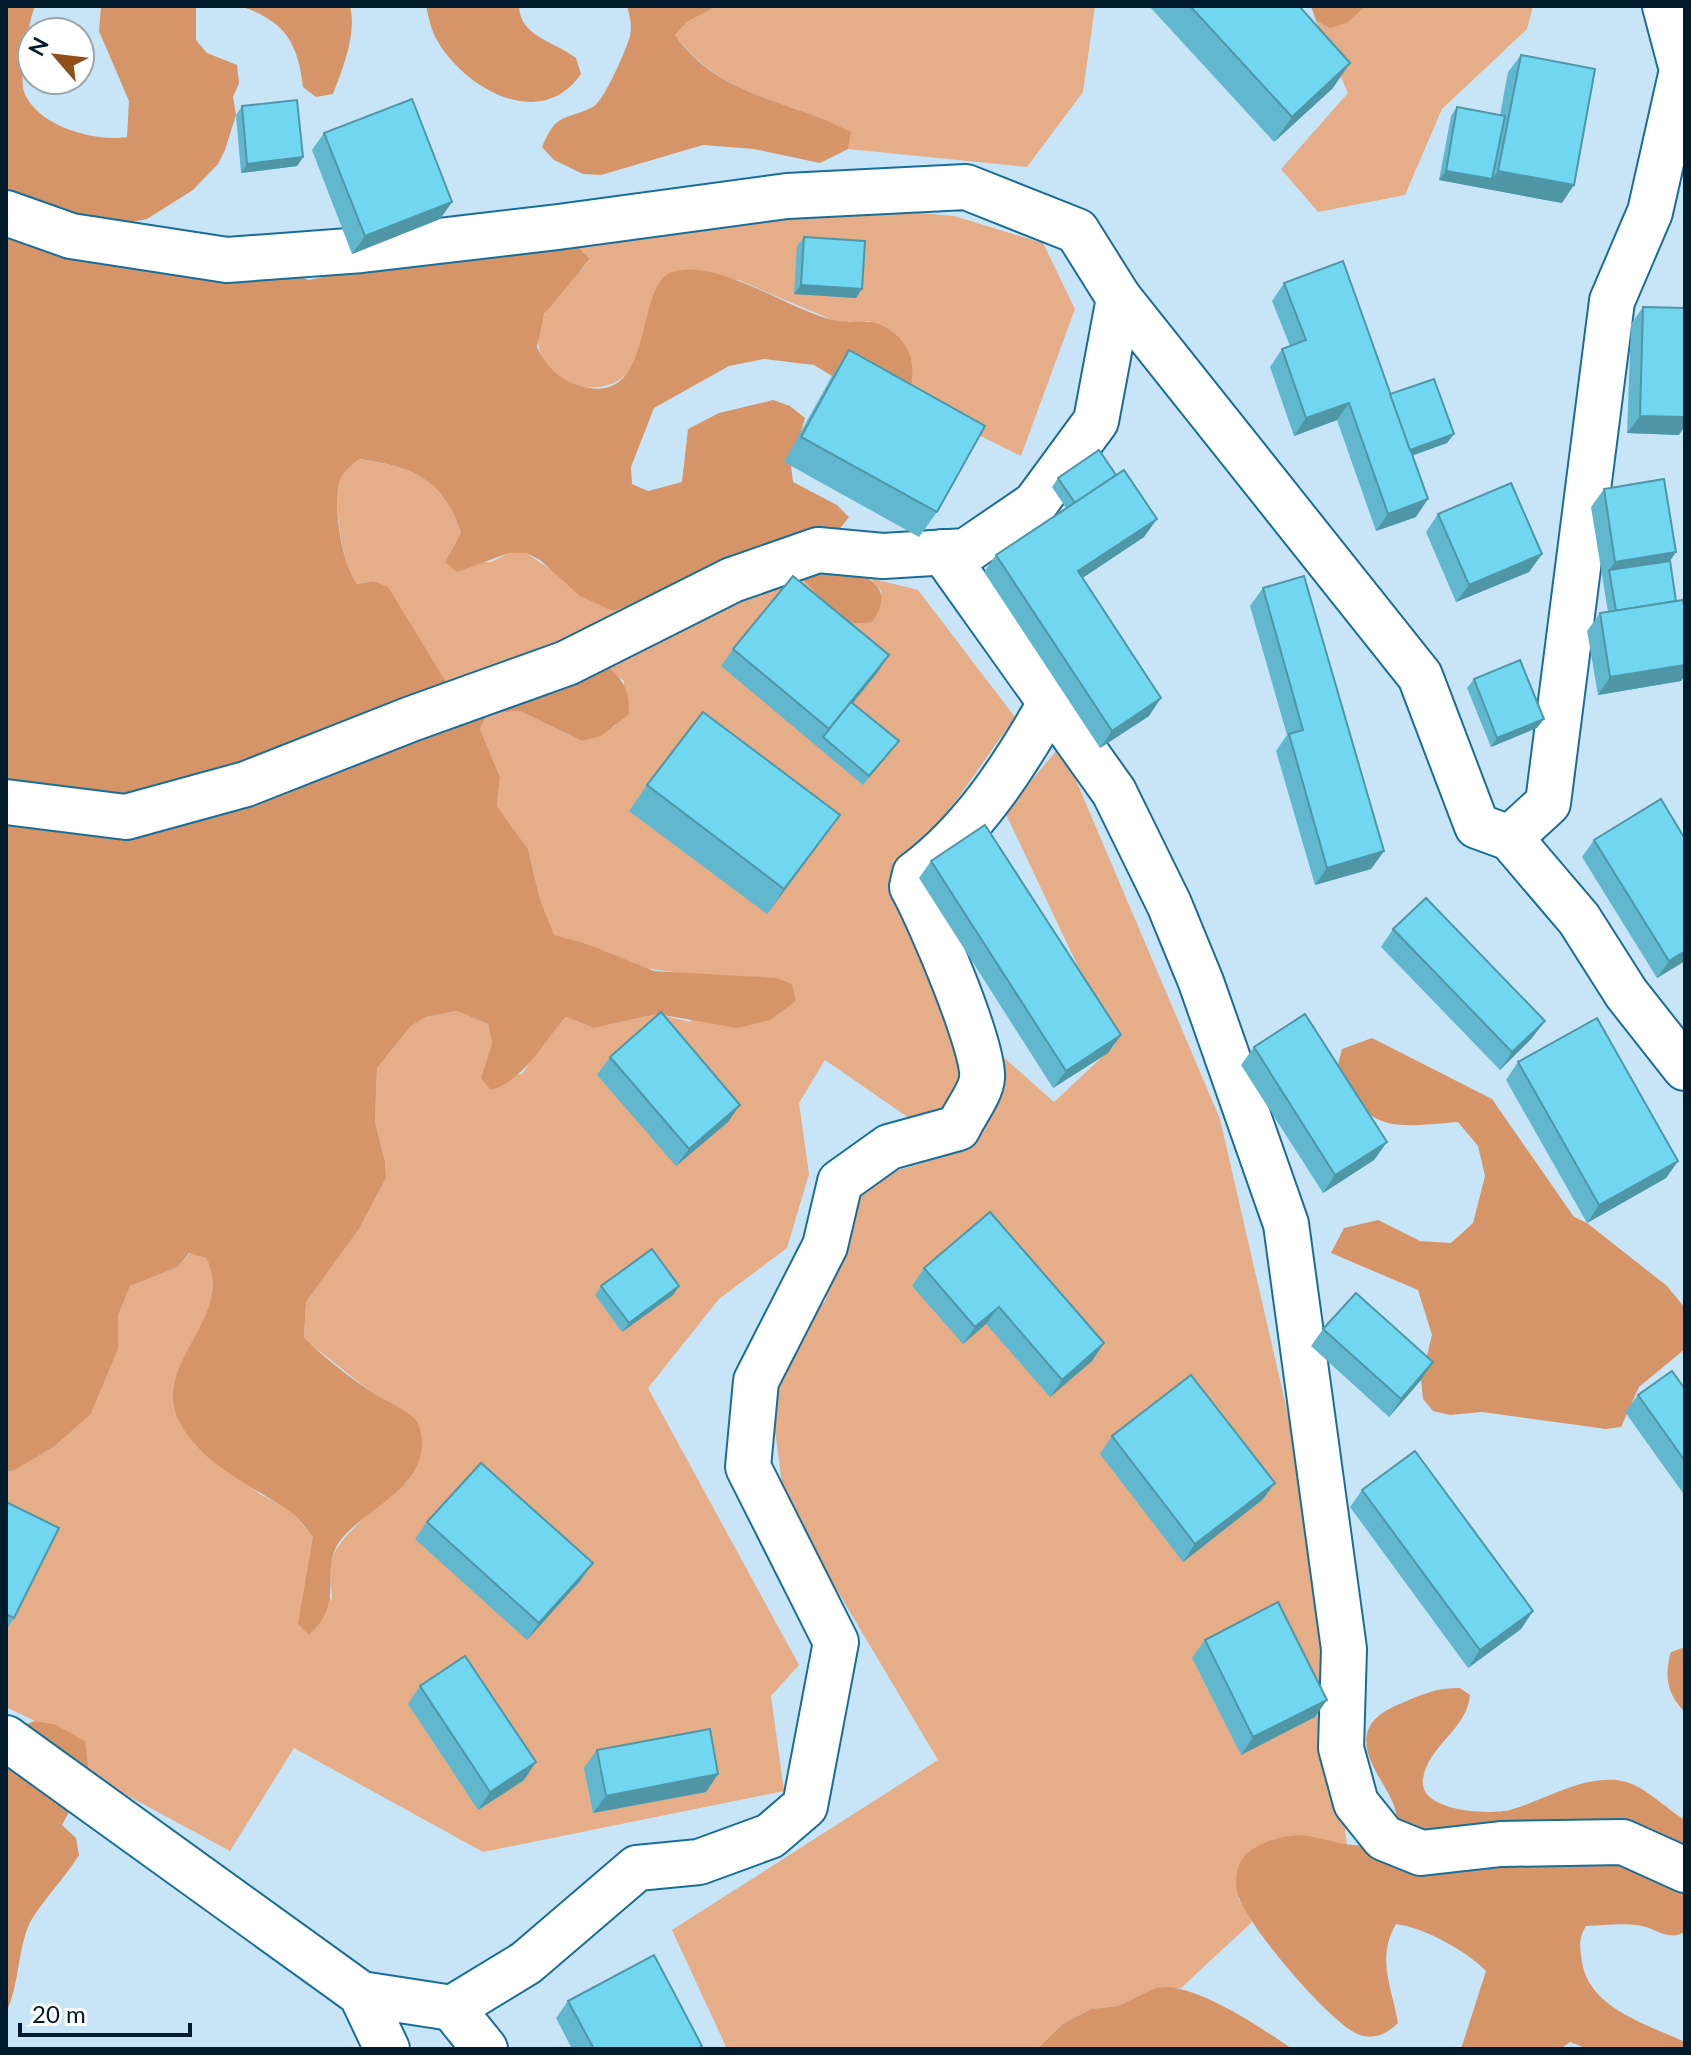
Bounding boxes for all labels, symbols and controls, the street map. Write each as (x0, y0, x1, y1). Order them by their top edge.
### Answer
north arrow (16, 16, 96, 96)
text: N (22, 33, 54, 60)
scale bar (20, 1987, 190, 2037)
text: 20 m (32, 1999, 86, 2028)

